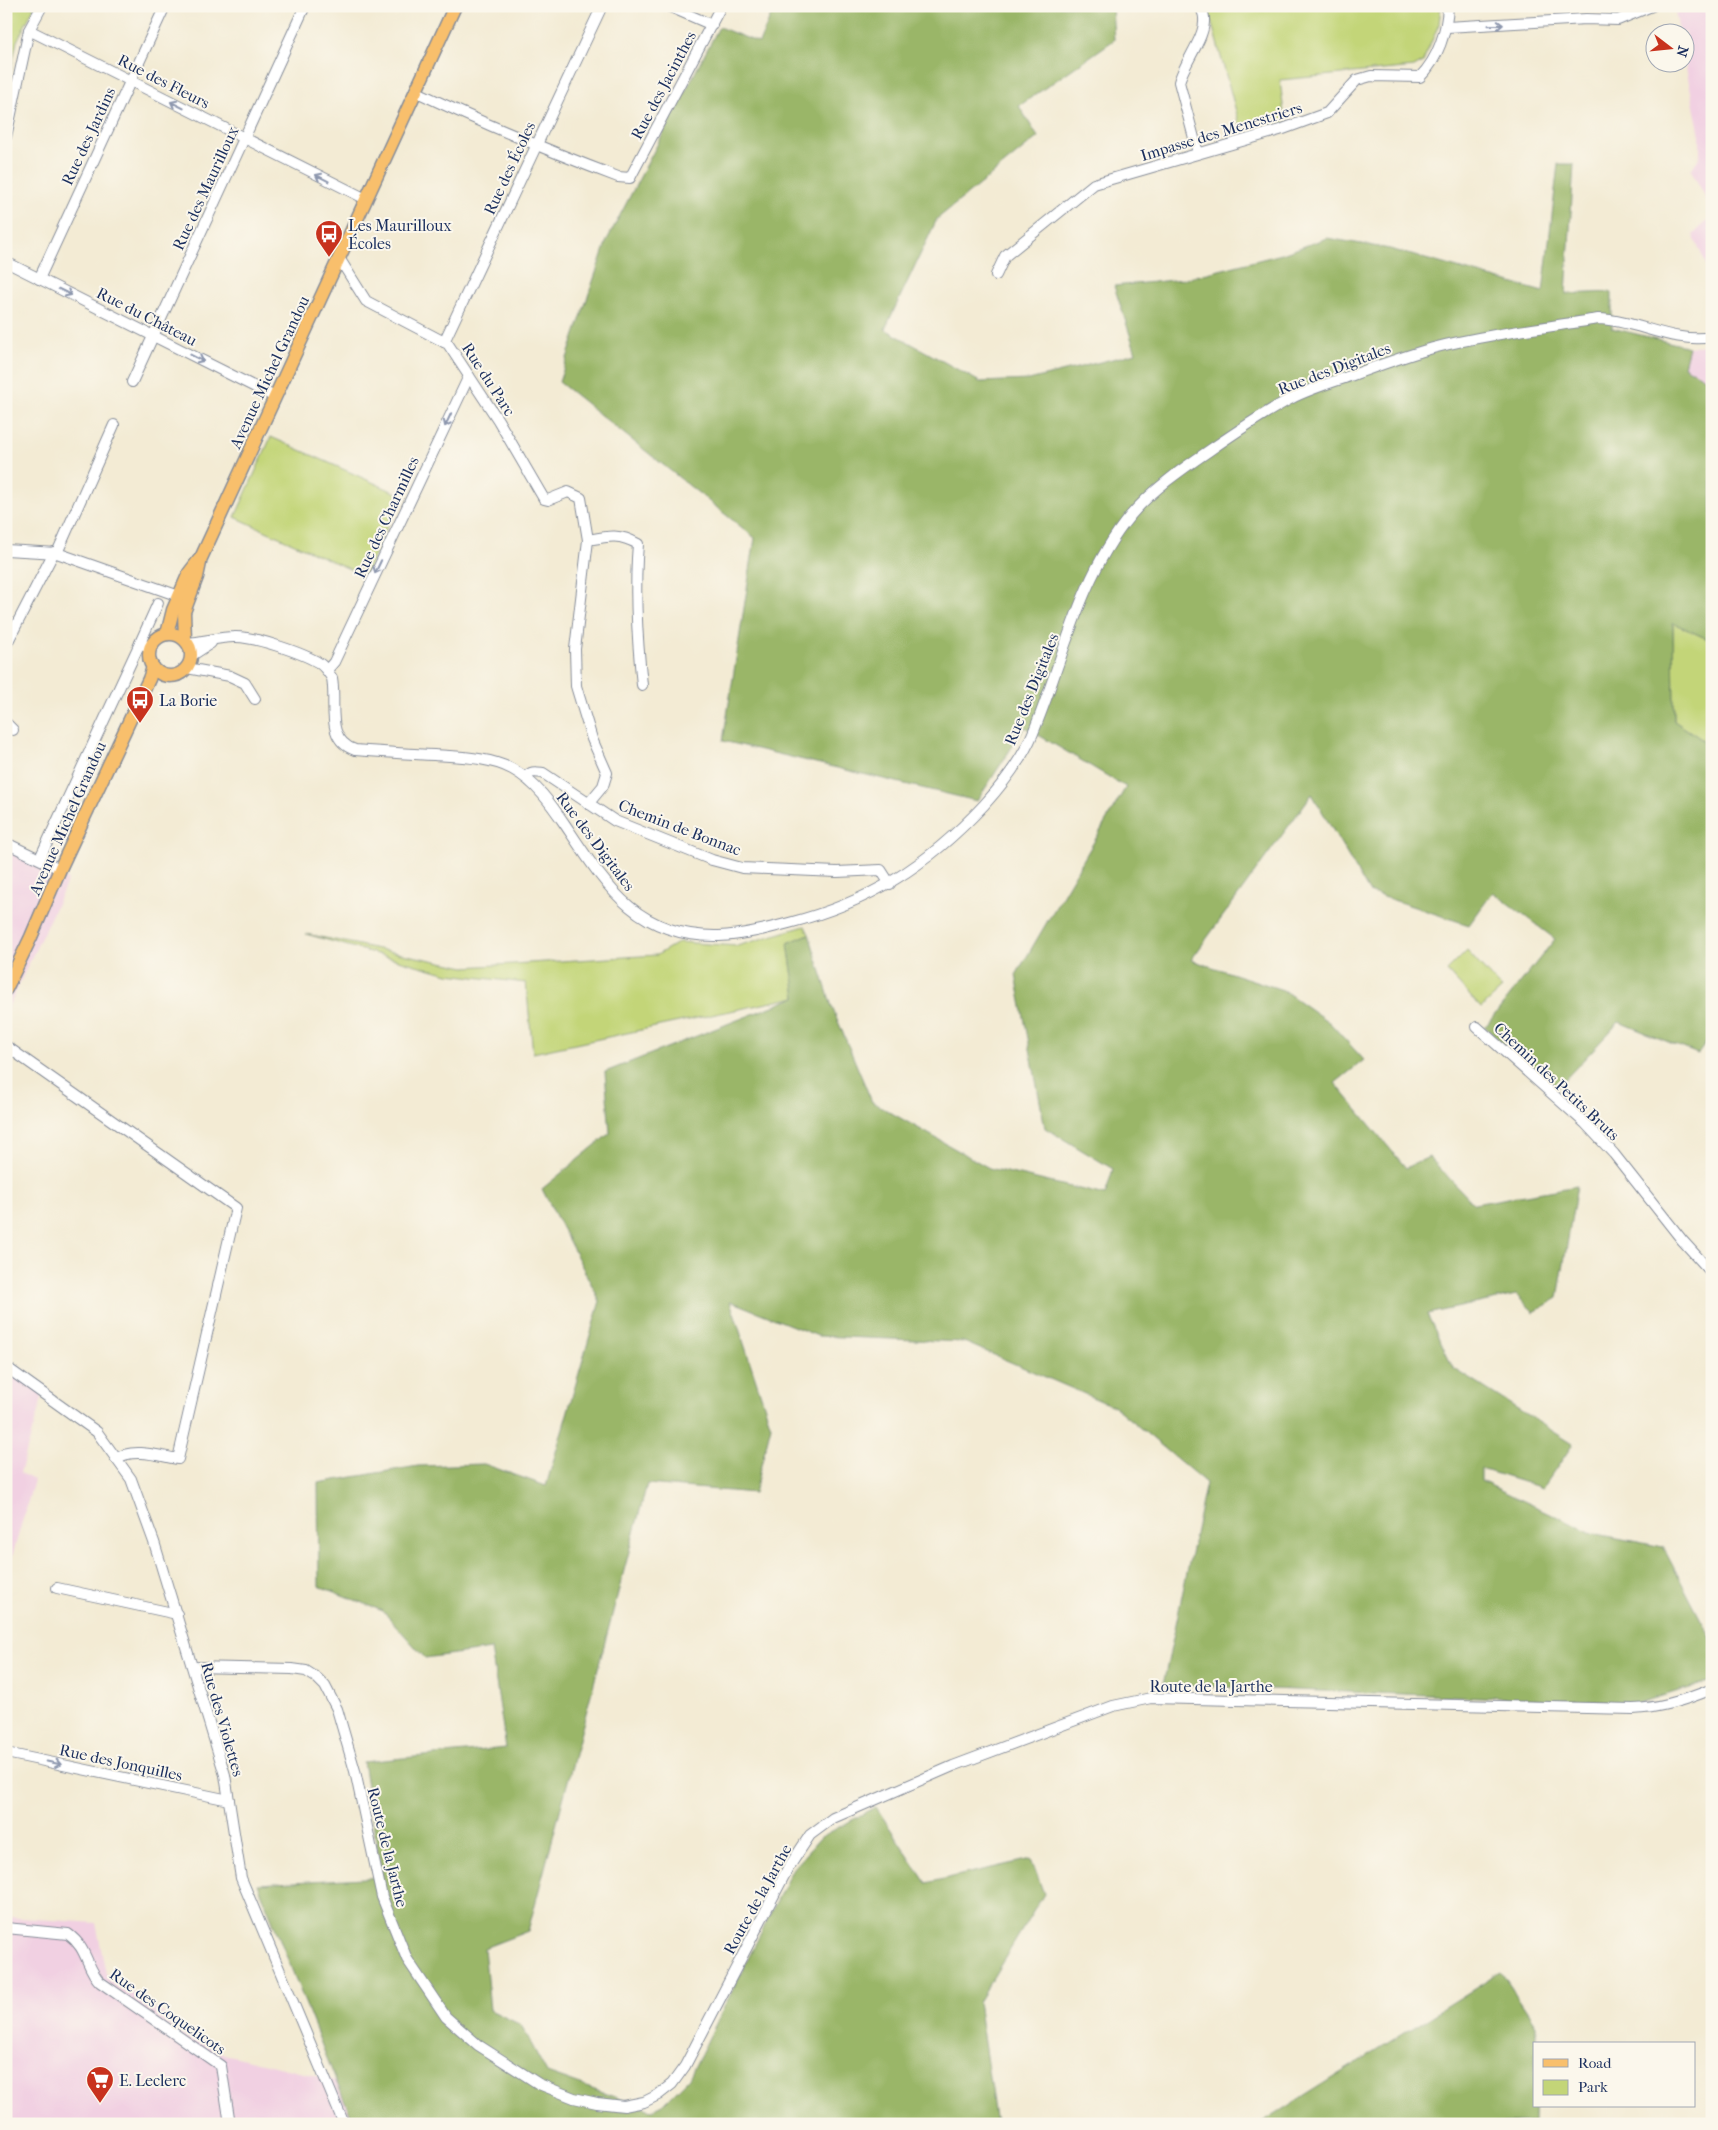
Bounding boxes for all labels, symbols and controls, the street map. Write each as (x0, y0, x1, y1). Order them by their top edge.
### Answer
one-way arrow (1487, 20, 1503, 30)
north arrow (1646, 22, 1696, 72)
street label: Rue des Jacinthes (627, 28, 700, 143)
text: N (1672, 44, 1692, 59)
street label: Rue des Fleurs (115, 50, 213, 113)
street label: Rue des Jardins (57, 84, 119, 188)
street label: Impasse des Menestriers (1138, 98, 1304, 165)
one-way arrow (170, 100, 185, 109)
street label: Rue des Écoles (479, 118, 539, 218)
street label: Rue des Maurilloux (168, 123, 243, 253)
one-way arrow (315, 172, 330, 182)
place label: Les Maurilloux Écoles (348, 216, 452, 253)
bus stop icon: Les Maurilloux Écoles (314, 219, 344, 258)
street label: Rue du Château (93, 283, 200, 350)
one-way arrow (57, 288, 72, 297)
street label: Avenue Michel Grandou (225, 293, 313, 453)
street label: Rue des Digitales (1275, 338, 1393, 399)
street label: Rue du Parc (458, 339, 519, 419)
one-way arrow (189, 354, 204, 363)
one-way arrow (443, 412, 453, 427)
street label: Rue des Charmilles (350, 453, 423, 581)
one-way arrow (373, 559, 383, 574)
street label: Rue des Digitales (1000, 630, 1063, 748)
bus stop icon: La Borie (125, 685, 155, 724)
place label: La Borie (159, 691, 217, 710)
street label: Avenue Michel Grandou (25, 738, 110, 899)
street label: Rue des Digitales (552, 788, 639, 895)
street label: Chemin de Bonnac (616, 795, 744, 860)
street label: Chemin des Petits Bruts (1490, 1018, 1623, 1145)
street label: Rue des Violettes (197, 1660, 248, 1779)
street label: Route de la Jarthe (1149, 1677, 1273, 1696)
street label: Rue des Jonquilles (58, 1740, 184, 1785)
one-way arrow (46, 1759, 62, 1768)
street label: Route de la Jarthe (363, 1785, 412, 1909)
street label: Route de la Jarthe (719, 1841, 796, 1958)
street label: Rue des Coquelicots (106, 1964, 230, 2059)
legend (1533, 2042, 1696, 2108)
text: Road (1578, 2054, 1612, 2072)
supermarket icon: E. Leclerc (85, 2065, 115, 2104)
place label: E. Leclerc (119, 2071, 186, 2090)
text: Park (1578, 2078, 1608, 2096)

